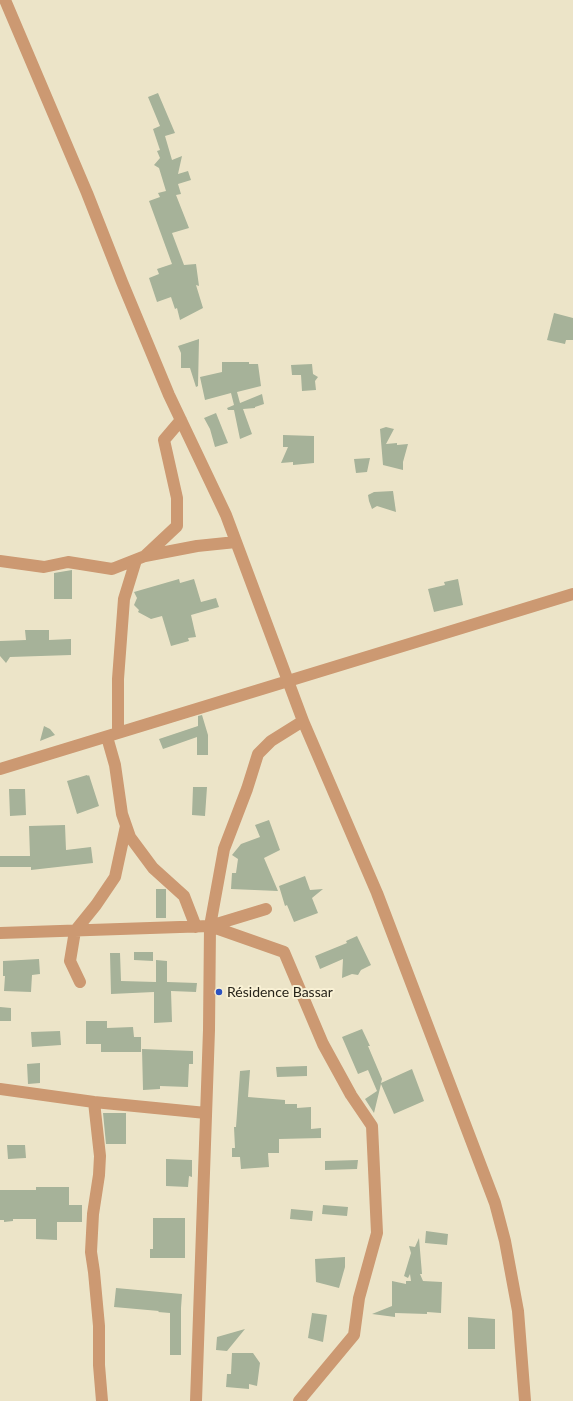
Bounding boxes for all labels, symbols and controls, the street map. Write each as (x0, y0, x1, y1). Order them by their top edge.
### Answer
place label: Résidence Bassar (227, 984, 333, 1000)
marker: Résidence Bassar (214, 987, 224, 997)

